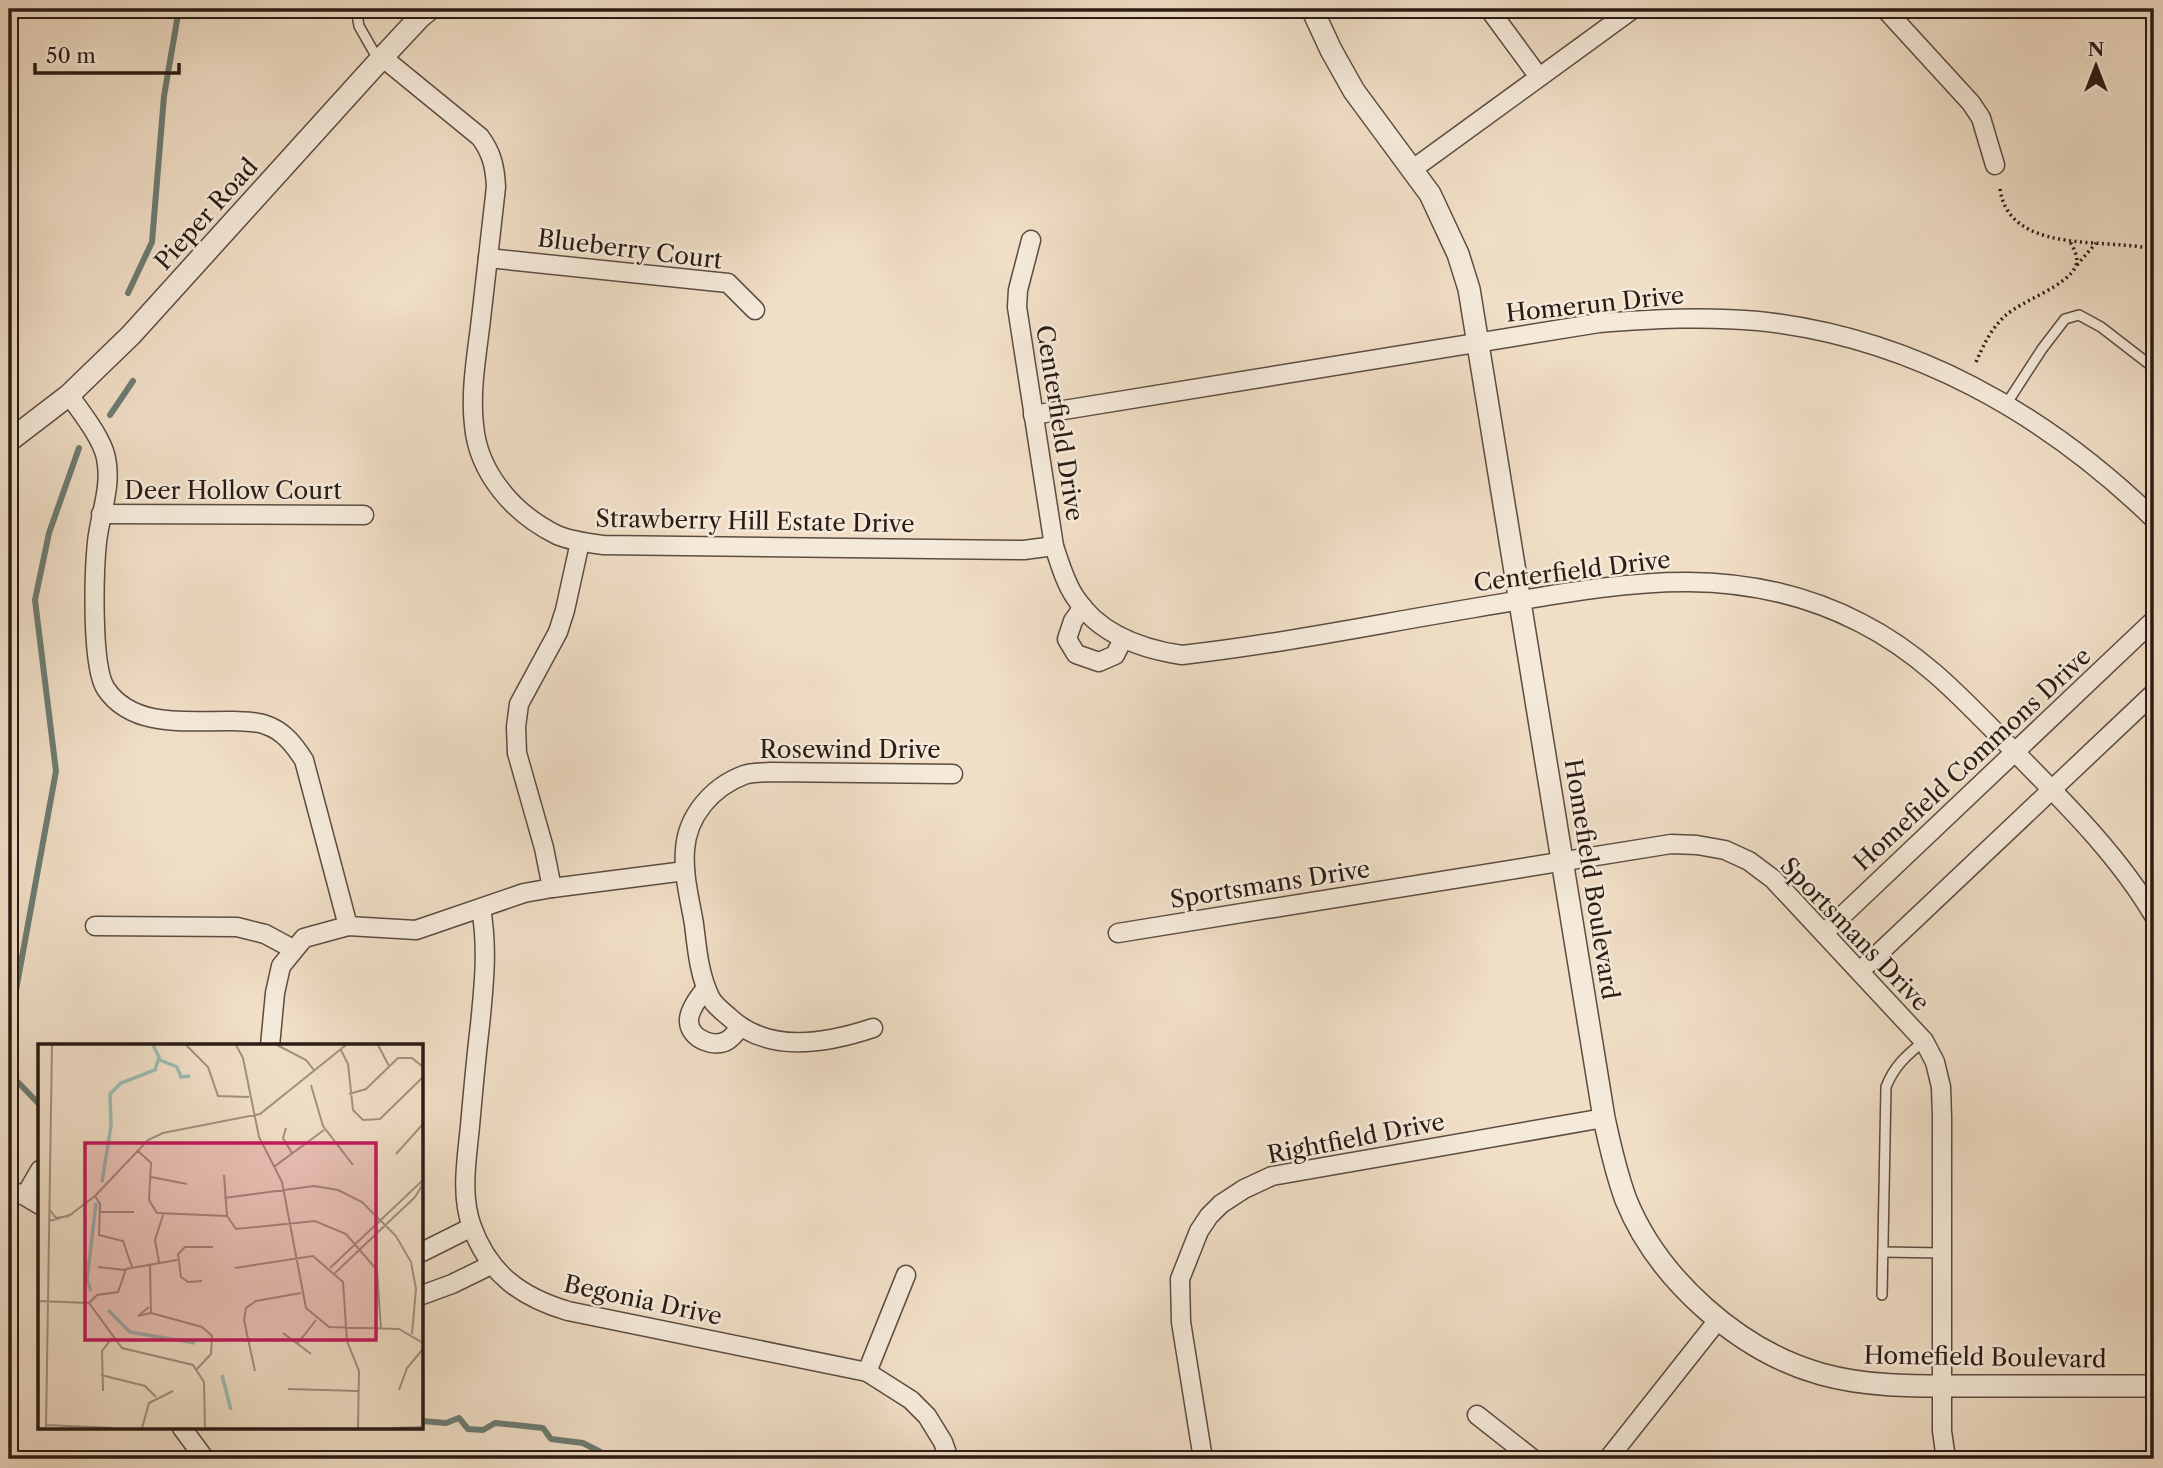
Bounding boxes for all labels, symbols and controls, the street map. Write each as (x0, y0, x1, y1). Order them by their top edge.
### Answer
scale bar (35, 32, 178, 76)
north arrow (2062, 32, 2132, 102)
text: N (2088, 38, 2104, 61)
text: 50 m (46, 43, 96, 68)
street label: Pieper Road (148, 152, 264, 276)
street label: Blueberry Court (536, 223, 724, 275)
street label: Homerun Drive (1504, 280, 1686, 328)
street label: Centerfield Drive (1030, 323, 1090, 523)
street label: Deer Hollow Court (124, 476, 342, 505)
street label: Strawberry Hill Estate Drive (595, 504, 915, 538)
street label: Centerfield Drive (1472, 545, 1672, 597)
street label: Homefield Commons Drive (1847, 641, 2097, 877)
street label: Rosewind Drive (759, 735, 941, 764)
street label: Homefield Boulevard (1559, 757, 1625, 1002)
street label: Sportsmans Drive (1774, 851, 1936, 1017)
street label: Sportsmans Drive (1168, 854, 1372, 914)
inset map (38, 1044, 424, 1430)
street label: Rightfield Drive (1265, 1107, 1447, 1169)
street label: Begonia Drive (561, 1269, 725, 1331)
street label: Homefield Boulevard (1863, 1340, 2107, 1374)

